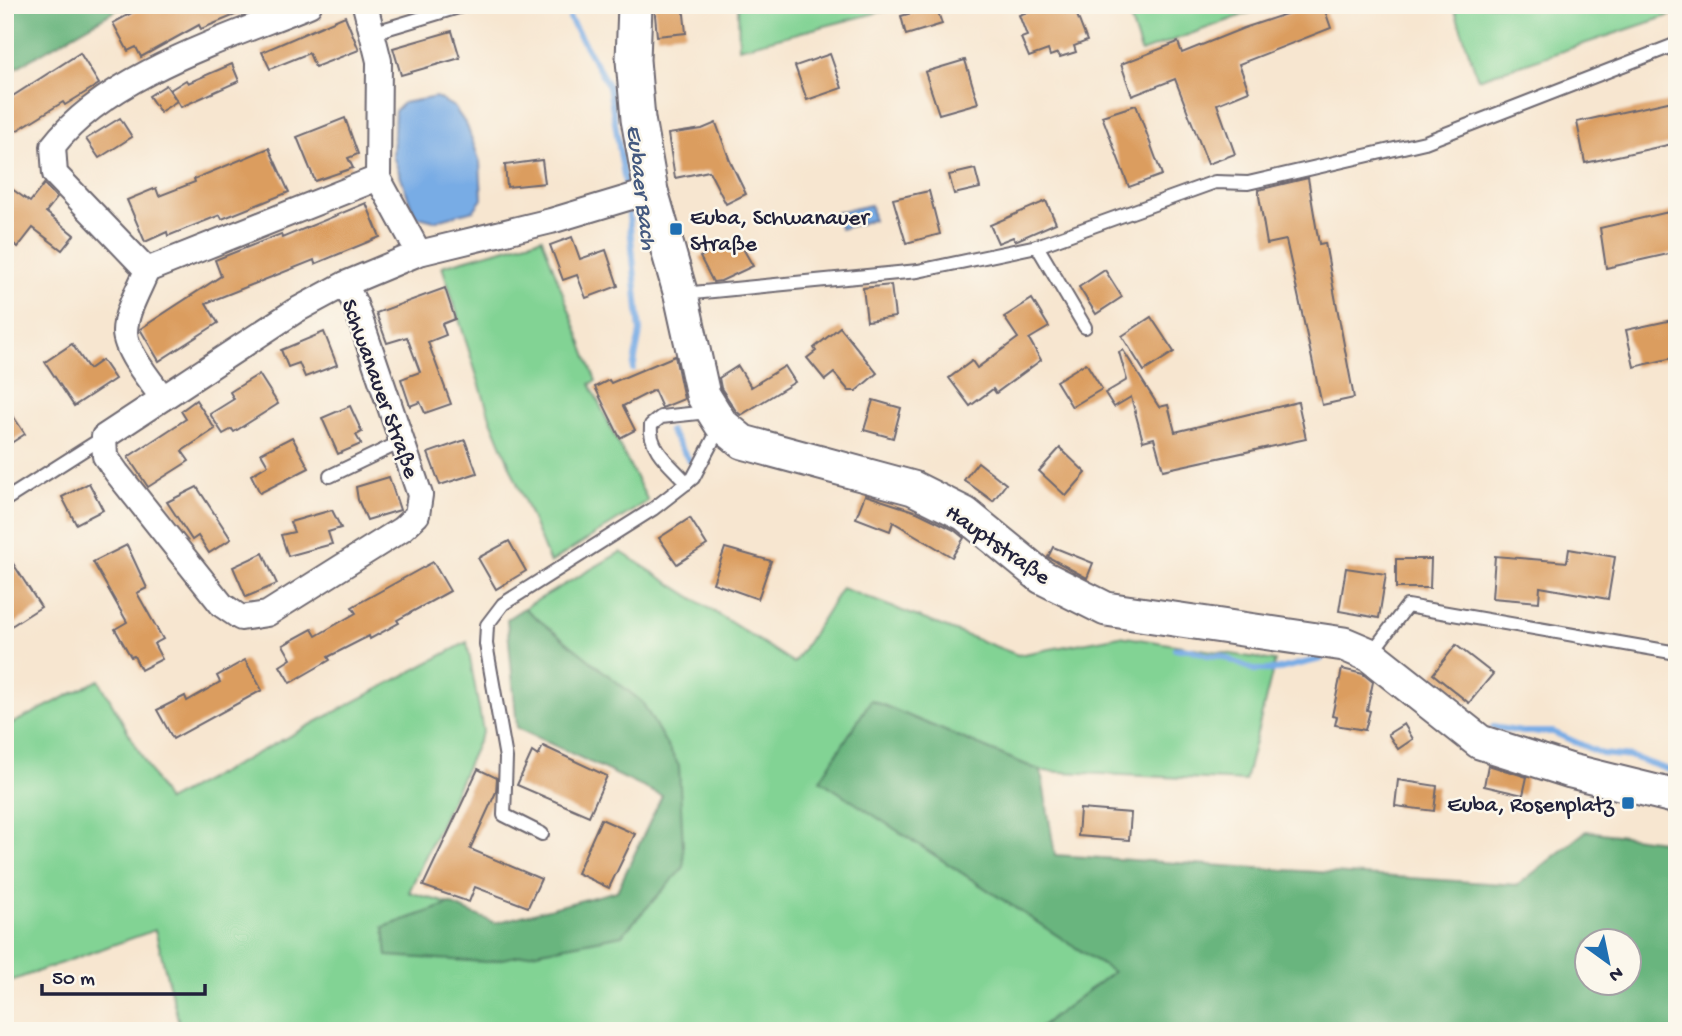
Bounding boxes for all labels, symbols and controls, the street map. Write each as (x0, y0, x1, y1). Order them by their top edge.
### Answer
water label: Eubaer Bach (617, 123, 662, 253)
place label: Euba, Schwanauer Straße (690, 206, 870, 259)
marker: Euba, Schwanauer Straße (668, 221, 684, 237)
street label: Schwanauer Straße (334, 296, 424, 483)
street label: Hauptstraße (939, 500, 1056, 593)
place label: Euba, Rosenplatz (1447, 793, 1615, 820)
marker: Euba, Rosenplatz (1620, 795, 1636, 811)
north arrow (1574, 928, 1644, 998)
scale bar (42, 952, 205, 996)
text: N (1604, 960, 1627, 986)
text: 50 m (52, 968, 95, 993)

